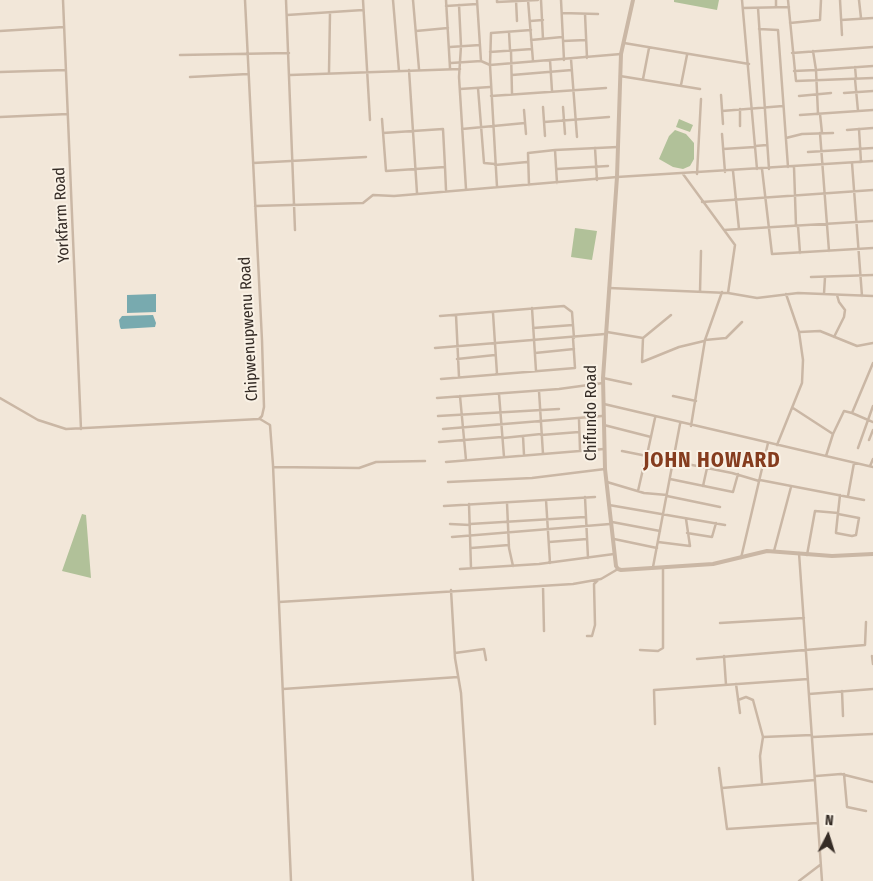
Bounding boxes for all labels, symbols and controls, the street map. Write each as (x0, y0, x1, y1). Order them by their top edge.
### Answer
street label: Yorkfarm Road (50, 167, 74, 263)
street label: Chipwenupwenu Road (236, 256, 262, 402)
street label: Chifundo Road (582, 365, 602, 461)
district label: JOHN HOWARD (642, 448, 782, 474)
north arrow (803, 811, 853, 861)
text: N (824, 812, 834, 829)

